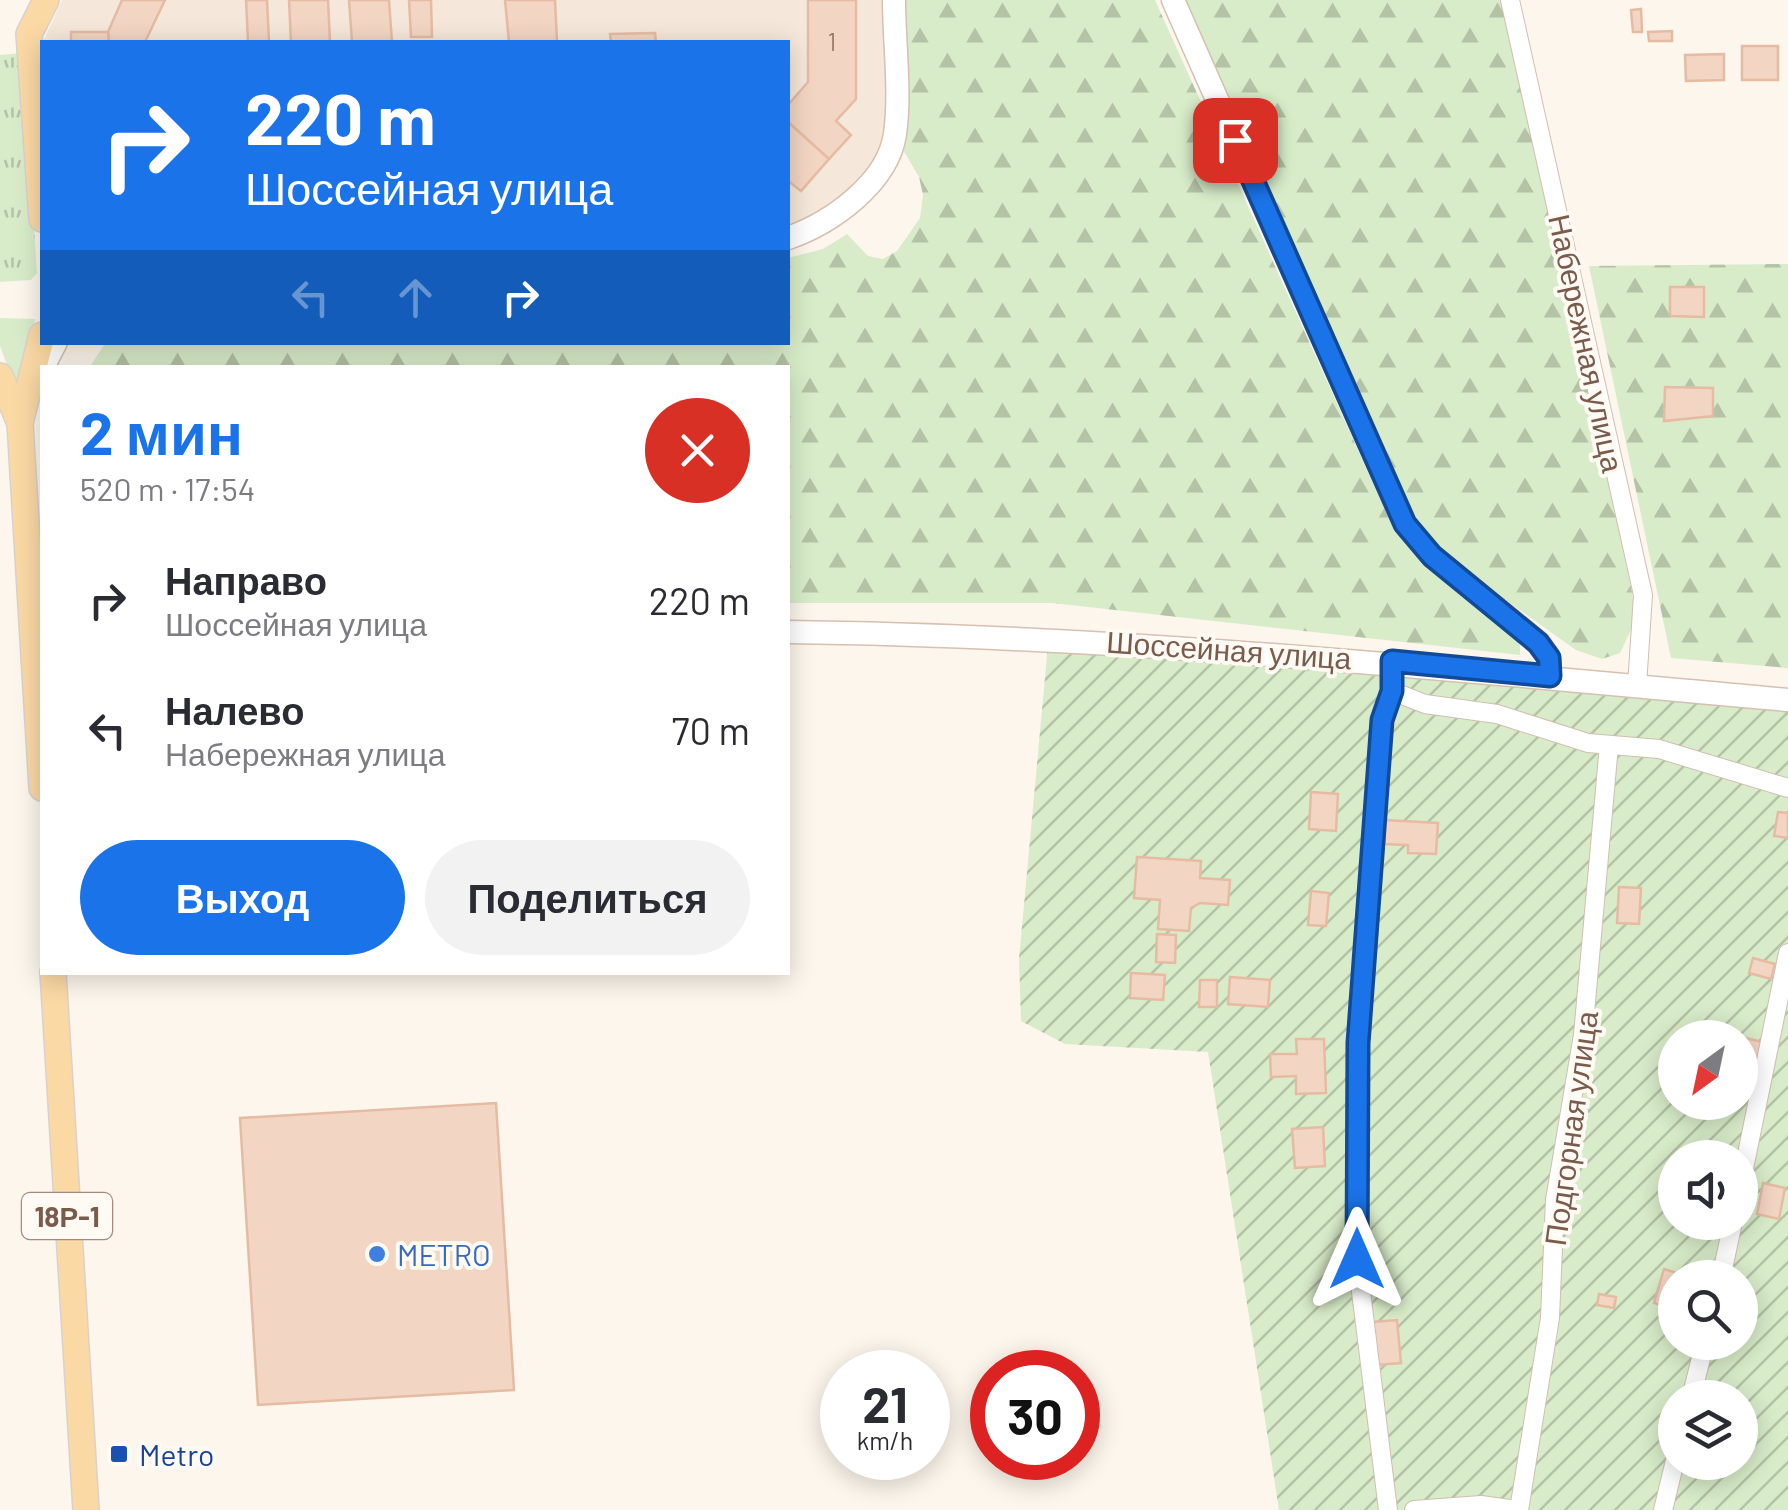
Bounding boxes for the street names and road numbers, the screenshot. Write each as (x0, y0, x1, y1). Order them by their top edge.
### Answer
street label: Набережная улица (1542, 211, 1632, 476)
street label: Шоссейная улица (1105, 622, 1353, 676)
street label: Подгорная улица (1536, 1008, 1604, 1248)
road number: 18Р-1 (22, 1193, 112, 1239)

